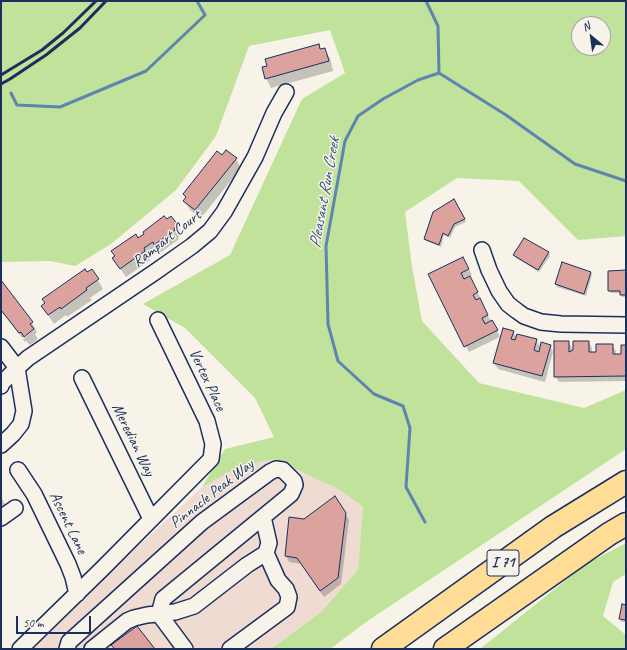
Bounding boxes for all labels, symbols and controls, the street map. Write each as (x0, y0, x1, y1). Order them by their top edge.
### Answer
north arrow (571, 16, 611, 56)
text: N (579, 19, 592, 34)
water label: Pleasant Run Creek (305, 136, 345, 250)
street label: Rampart Court (129, 206, 205, 272)
street label: Vertex Place (184, 346, 230, 414)
street label: Meredian Way (107, 400, 159, 480)
street label: Pinnacle Peak Way (166, 455, 258, 533)
street label: Ascent Lane (45, 489, 91, 557)
road number: I 71 (487, 550, 519, 576)
scale bar (18, 608, 93, 634)
text: 50 m (23, 615, 43, 631)

